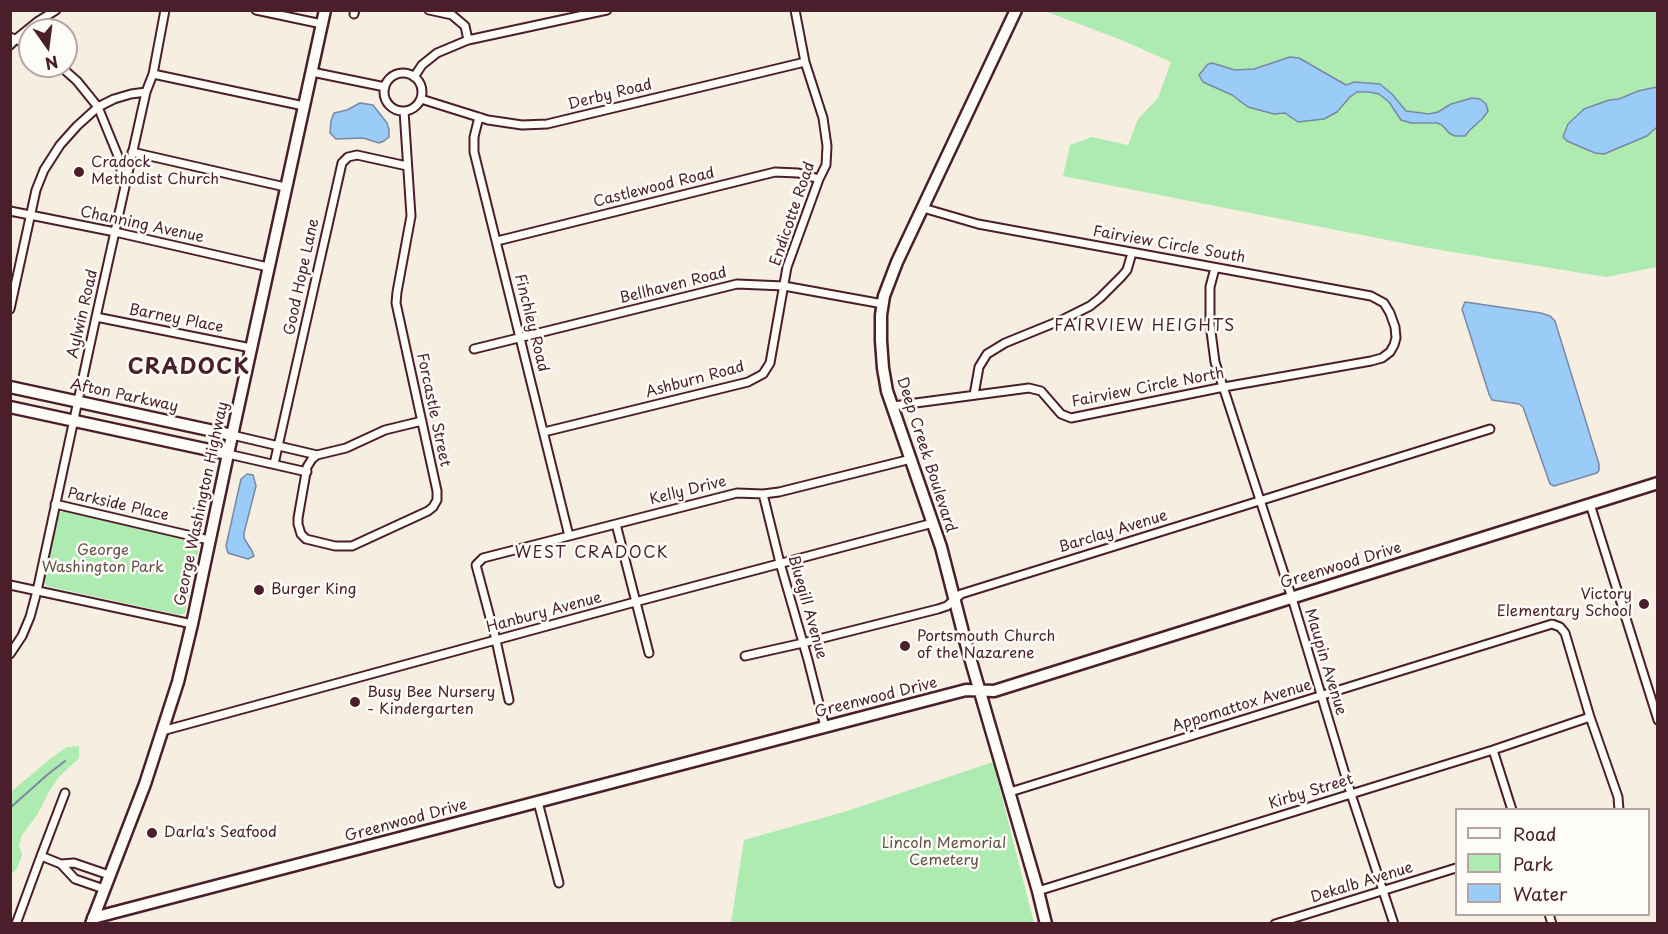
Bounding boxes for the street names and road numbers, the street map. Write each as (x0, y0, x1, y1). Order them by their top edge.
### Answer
street label: Derby Road (566, 76, 654, 114)
street label: Endicotte Road (767, 160, 819, 268)
street label: Castlewood Road (592, 164, 716, 212)
street label: Channing Avenue (79, 203, 205, 247)
street label: Good Hope Lane (281, 217, 323, 337)
street label: Fairview Circle South (1091, 223, 1247, 267)
street label: Bellhaven Road (617, 264, 729, 308)
street label: Aylwin Road (64, 268, 102, 360)
street label: Finchley Road (510, 272, 552, 374)
street label: Barney Place (127, 301, 225, 337)
street label: Forcastle Street (412, 351, 454, 469)
street label: Ashburn Road (644, 358, 746, 402)
street label: Fairview Circle North (1070, 364, 1226, 412)
street label: Deep Creek Boulevard (892, 375, 960, 535)
street label: Afton Parkway (68, 376, 180, 416)
street label: George Washington Highway (172, 400, 232, 608)
street label: Kelly Drive (648, 473, 728, 509)
street label: Parkside Place (66, 485, 170, 525)
street label: Barclay Avenue (1056, 507, 1170, 557)
street label: Greenwood Drive (1278, 539, 1404, 593)
street label: Bluegill Avenue (784, 553, 830, 661)
street label: Hanbury Avenue (484, 589, 604, 637)
street label: Maupin Avenue (1300, 607, 1350, 717)
street label: Greenwood Drive (813, 674, 939, 722)
street label: Appomattox Avenue (1170, 676, 1314, 736)
street label: Kirby Street (1267, 771, 1355, 813)
street label: Greenwood Drive (343, 796, 469, 846)
street label: Dekalb Avenue (1309, 859, 1415, 907)

